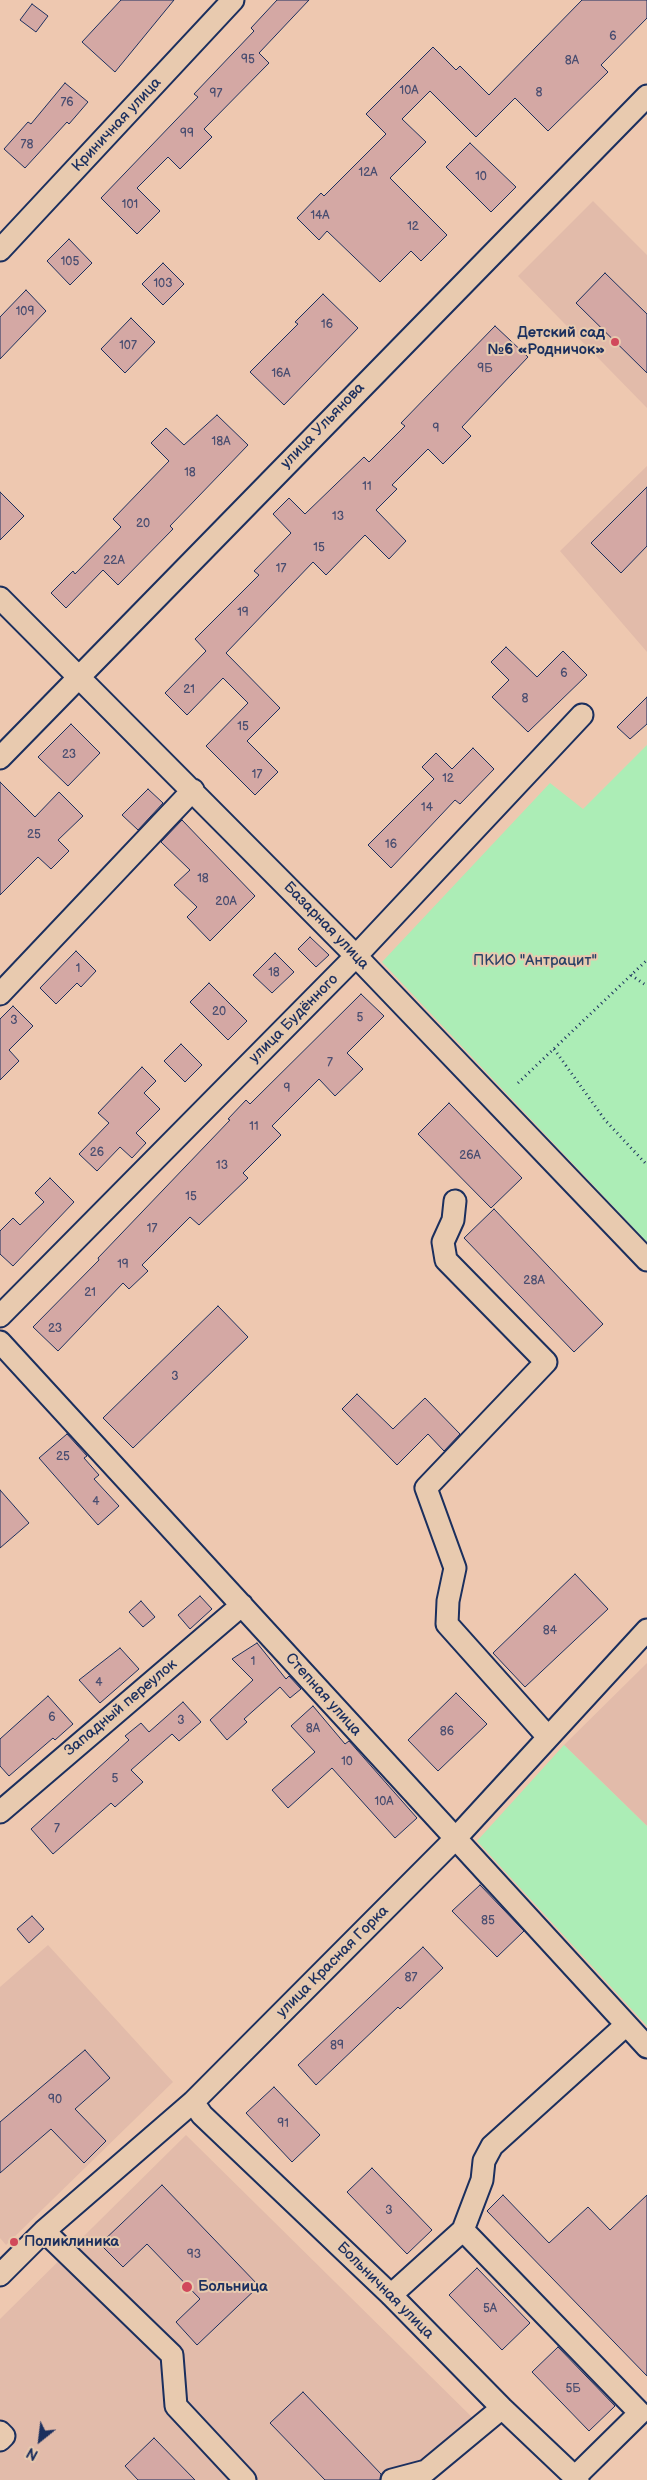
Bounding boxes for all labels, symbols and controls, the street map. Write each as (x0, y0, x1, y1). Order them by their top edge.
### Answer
house number: 6 (609, 30, 617, 44)
house number: 95 (241, 53, 255, 67)
house number: 8А (565, 54, 579, 68)
street label: Криничная улица (69, 74, 165, 176)
house number: 10А (400, 84, 418, 98)
house number: 8 (536, 86, 542, 100)
house number: 97 (210, 87, 222, 101)
house number: 76 (60, 96, 74, 110)
house number: 99 (180, 127, 194, 141)
house number: 78 (21, 138, 33, 152)
house number: 12А (359, 166, 377, 180)
house number: 10 (475, 170, 487, 184)
house number: 101 (122, 198, 138, 212)
house number: 14А (310, 209, 330, 223)
house number: 12 (407, 220, 419, 234)
house number: 105 (61, 255, 79, 269)
house number: 103 (153, 277, 173, 291)
house number: 109 (16, 305, 34, 319)
house number: 16 (321, 318, 333, 332)
place label: Детский сад №6 «Родничок» (488, 324, 605, 359)
marker: Детский сад №6 «Родничок» (609, 336, 621, 348)
house number: 107 (119, 339, 137, 353)
house number: 9Б (477, 362, 493, 376)
house number: 16А (271, 367, 291, 381)
street label: улица Ульянова (277, 379, 369, 473)
house number: 9 (433, 422, 439, 436)
house number: 18А (212, 435, 230, 449)
house number: 18 (184, 466, 196, 480)
house number: 11 (362, 480, 372, 494)
house number: 13 (332, 510, 344, 524)
house number: 20 (136, 517, 150, 531)
house number: 15 (313, 541, 325, 555)
house number: 22А (103, 554, 125, 568)
house number: 17 (276, 562, 286, 576)
house number: 19 (237, 606, 249, 620)
house number: 6 (560, 667, 568, 681)
house number: 21 (183, 683, 195, 697)
house number: 8 (522, 692, 528, 706)
house number: 15 (237, 720, 249, 734)
house number: 23 (62, 748, 76, 762)
house number: 17 (252, 768, 262, 782)
house number: 12 (442, 772, 454, 786)
house number: 14 (421, 801, 433, 815)
house number: 25 (27, 828, 41, 842)
house number: 16 (385, 838, 397, 852)
house number: 18 (197, 872, 209, 886)
street label: Базарная улица (280, 878, 372, 974)
house number: 20А (215, 895, 237, 909)
park label: ПКИО "Антрацит" (473, 952, 597, 970)
house number: 1 (76, 962, 80, 976)
house number: 18 (268, 966, 280, 980)
street label: улица Будённого (246, 971, 342, 1067)
house number: 20 (212, 1005, 226, 1019)
house number: 5 (357, 1011, 363, 1025)
house number: 3 (10, 1014, 18, 1028)
house number: 7 (327, 1056, 333, 1070)
house number: 9 (284, 1082, 290, 1096)
house number: 11 (249, 1120, 259, 1134)
house number: 26 (90, 1146, 104, 1160)
house number: 26А (459, 1149, 481, 1163)
house number: 13 (216, 1159, 228, 1173)
house number: 15 (185, 1190, 197, 1204)
house number: 17 (147, 1222, 157, 1236)
house number: 19 (117, 1258, 129, 1272)
house number: 28А (523, 1274, 545, 1288)
house number: 21 (84, 1286, 96, 1300)
house number: 23 (48, 1322, 62, 1336)
house number: 3 (171, 1370, 179, 1384)
house number: 25 (56, 1450, 70, 1464)
house number: 4 (92, 1495, 100, 1509)
house number: 84 (543, 1624, 557, 1638)
street label: Степная улица (281, 1650, 365, 1740)
house number: 1 (251, 1655, 255, 1669)
street label: Западный переулок (61, 1656, 181, 1760)
house number: 4 (95, 1676, 103, 1690)
house number: 6 (48, 1711, 56, 1725)
house number: 3 (177, 1714, 185, 1728)
house number: 8А (306, 1722, 320, 1736)
house number: 86 (440, 1725, 454, 1739)
house number: 10 (341, 1755, 353, 1769)
house number: 5 (112, 1772, 118, 1786)
house number: 10А (375, 1795, 393, 1809)
house number: 7 (54, 1822, 60, 1836)
street label: улица Красная Горка (273, 1902, 393, 2022)
house number: 85 (481, 1914, 495, 1928)
house number: 87 (405, 1971, 417, 1985)
house number: 89 (330, 2039, 344, 2053)
house number: 90 (48, 2093, 62, 2107)
house number: 91 (277, 2117, 289, 2131)
house number: 3 (385, 2204, 393, 2218)
place label: Поликлиника (24, 2233, 119, 2251)
marker: Поликлиника (8, 2236, 20, 2248)
street label: Больничная улица (333, 2239, 437, 2343)
house number: 93 (187, 2248, 201, 2262)
place label: Больница (198, 2278, 268, 2296)
marker: Больница (180, 2280, 194, 2294)
house number: 5А (483, 2302, 497, 2316)
house number: 5Б (565, 2382, 581, 2396)
north arrow (15, 2415, 65, 2465)
text: N (24, 2444, 41, 2464)

